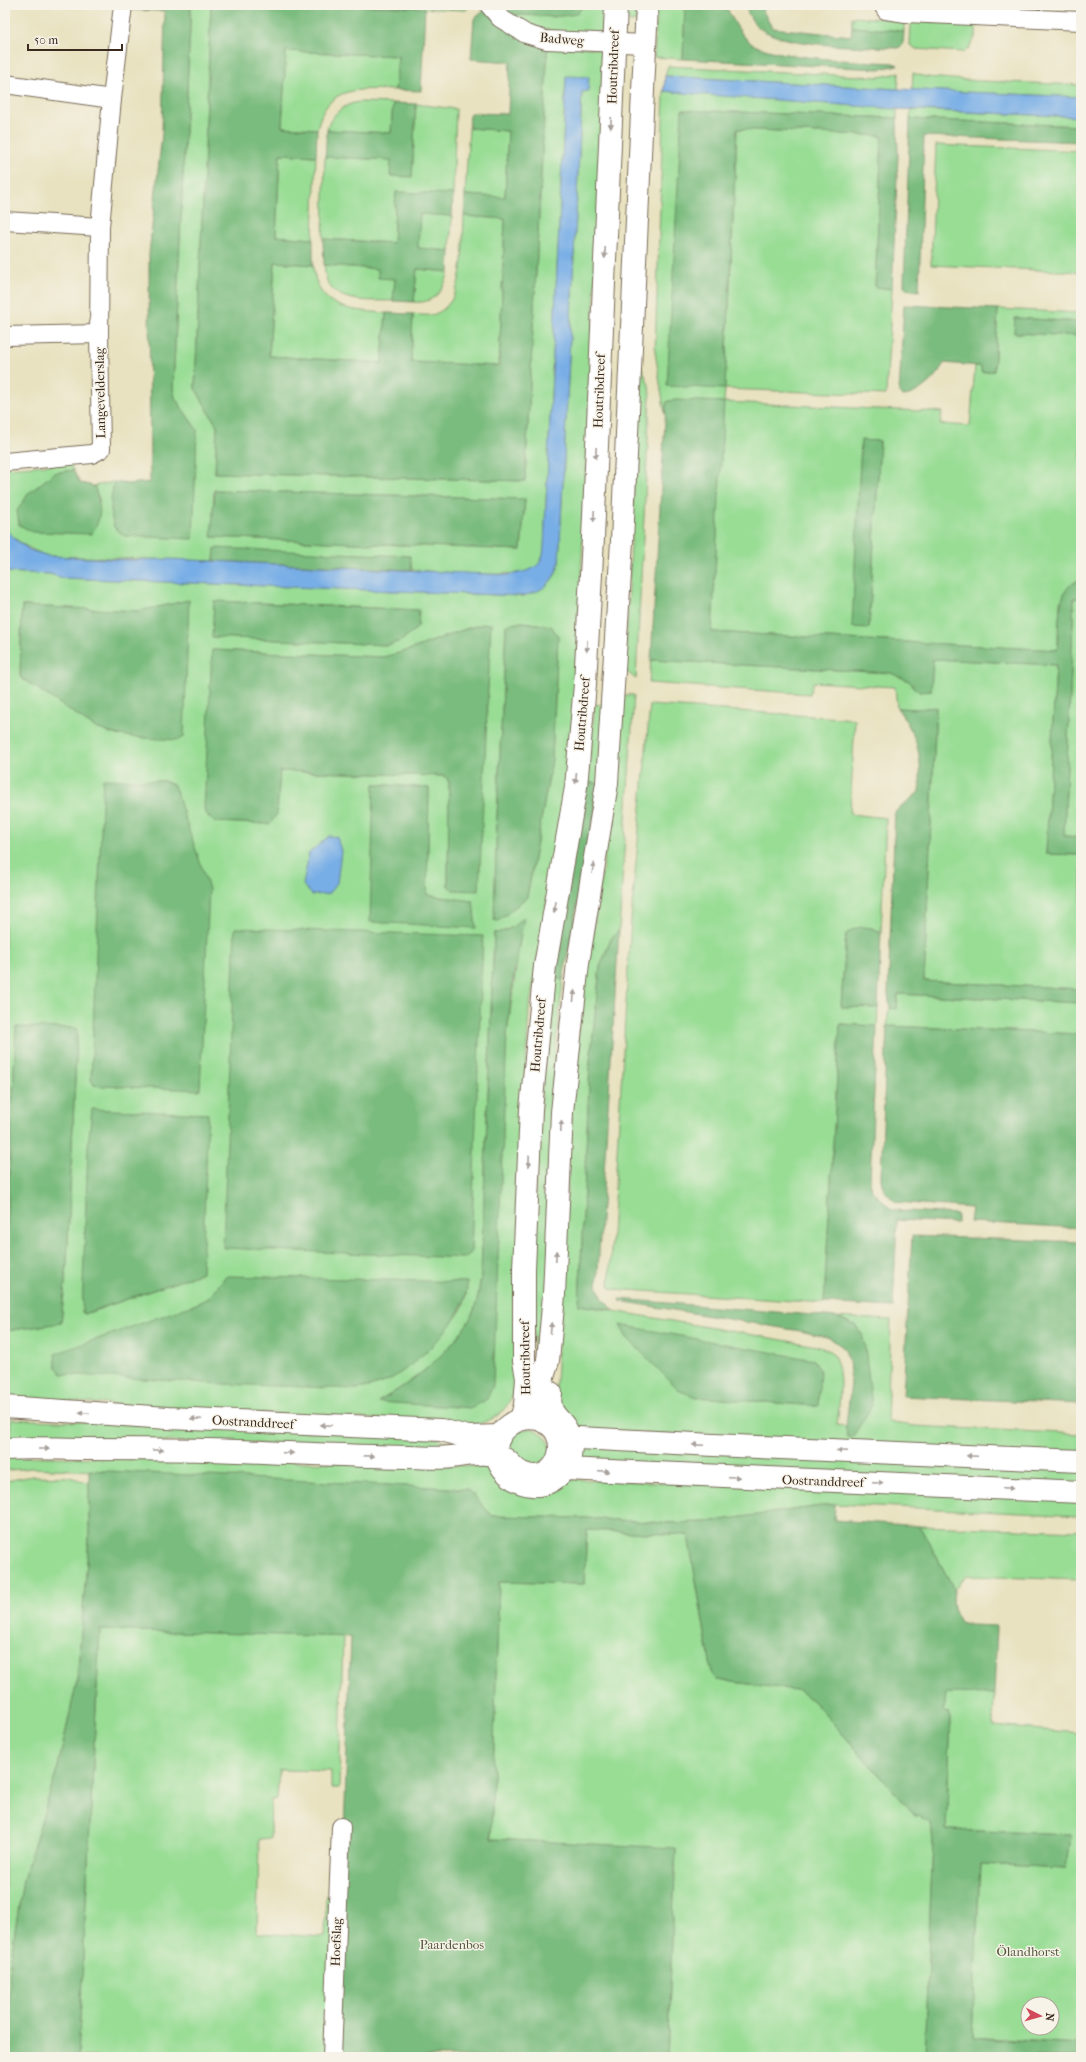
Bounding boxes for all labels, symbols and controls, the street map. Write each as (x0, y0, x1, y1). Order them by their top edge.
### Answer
scale bar (28, 26, 122, 52)
street label: Houtribdreef (604, 27, 622, 104)
street label: Badweg (539, 30, 586, 48)
text: 50 m (34, 33, 58, 47)
one-way arrow (607, 117, 614, 129)
one-way arrow (602, 247, 608, 260)
street label: Langevelderslag (92, 346, 108, 439)
street label: Houtribdreef (590, 351, 608, 428)
one-way arrow (593, 447, 600, 459)
one-way arrow (590, 510, 597, 522)
one-way arrow (583, 640, 590, 652)
street label: Houtribdreef (571, 674, 593, 752)
one-way arrow (573, 772, 580, 784)
one-way arrow (591, 862, 597, 874)
one-way arrow (552, 901, 558, 913)
one-way arrow (571, 990, 578, 1002)
street label: Houtribdreef (527, 995, 549, 1073)
one-way arrow (558, 1120, 565, 1132)
one-way arrow (525, 1155, 532, 1167)
one-way arrow (553, 1249, 559, 1262)
street label: Houtribdreef (517, 1318, 533, 1395)
one-way arrow (548, 1322, 554, 1334)
one-way arrow (78, 1409, 90, 1416)
street label: Oostranddreef (212, 1412, 297, 1432)
one-way arrow (190, 1416, 202, 1423)
one-way arrow (319, 1422, 332, 1428)
one-way arrow (692, 1441, 704, 1448)
one-way arrow (38, 1446, 51, 1452)
one-way arrow (152, 1446, 164, 1453)
one-way arrow (835, 1448, 848, 1454)
one-way arrow (282, 1450, 295, 1456)
one-way arrow (363, 1453, 375, 1460)
one-way arrow (966, 1453, 978, 1460)
one-way arrow (598, 1467, 610, 1474)
street label: Oostranddreef (782, 1472, 867, 1490)
one-way arrow (728, 1474, 741, 1480)
one-way arrow (872, 1480, 885, 1486)
one-way arrow (1002, 1485, 1014, 1492)
street label: Hoefslag (328, 1916, 344, 1967)
park label: Paardenbos (420, 1937, 484, 1952)
park label: Ölandhorst (996, 1944, 1060, 1959)
north arrow (1020, 1996, 1060, 2036)
text: N (1042, 2012, 1056, 2022)

